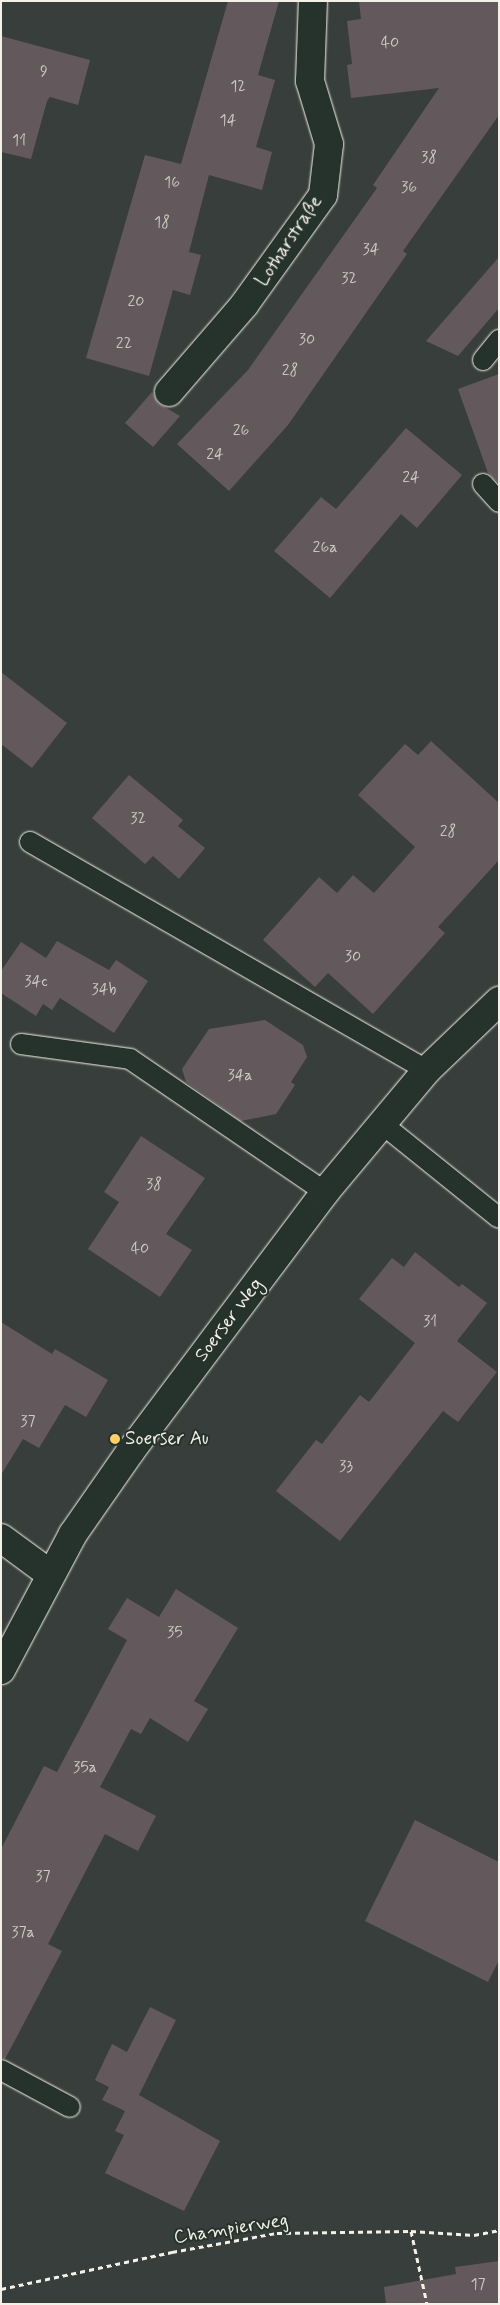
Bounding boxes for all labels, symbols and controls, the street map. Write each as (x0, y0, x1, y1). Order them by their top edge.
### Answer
house number: 40 (381, 33, 399, 53)
house number: 9 (40, 62, 48, 82)
house number: 12 (230, 77, 246, 97)
house number: 14 (220, 111, 236, 131)
house number: 11 (12, 131, 26, 151)
house number: 38 (421, 148, 437, 168)
house number: 16 (164, 173, 180, 193)
house number: 36 (401, 178, 417, 198)
street label: Lotharstraße (250, 191, 328, 291)
house number: 18 (154, 213, 170, 233)
house number: 34 (363, 240, 379, 260)
house number: 32 (341, 269, 357, 289)
house number: 20 (128, 292, 144, 312)
house number: 30 (299, 330, 315, 350)
house number: 22 (116, 334, 132, 354)
house number: 28 (282, 361, 298, 381)
house number: 26 (233, 421, 249, 441)
house number: 24 (206, 445, 224, 465)
house number: 24 (402, 468, 420, 488)
house number: 26a (313, 538, 337, 558)
house number: 32 (130, 809, 146, 829)
house number: 28 (440, 822, 456, 842)
house number: 30 (345, 947, 361, 967)
house number: 34c (24, 972, 48, 992)
house number: 34b (92, 980, 116, 1000)
house number: 34a (227, 1066, 253, 1086)
house number: 38 (146, 1175, 162, 1195)
house number: 40 (131, 1239, 149, 1259)
street label: Soerser Weg (190, 1273, 268, 1367)
house number: 31 (423, 1312, 437, 1332)
house number: 37 (20, 1412, 36, 1432)
place label: Soerser Au (125, 1428, 209, 1450)
marker: Soerser Au (109, 1433, 121, 1445)
house number: 33 (339, 1457, 353, 1477)
house number: 35 (167, 1623, 183, 1643)
house number: 35a (73, 1758, 97, 1778)
house number: 37 (35, 1867, 51, 1887)
house number: 37a (11, 1923, 35, 1943)
street label: Champierweg (172, 2209, 290, 2249)
house number: 17 (470, 2275, 486, 2295)

